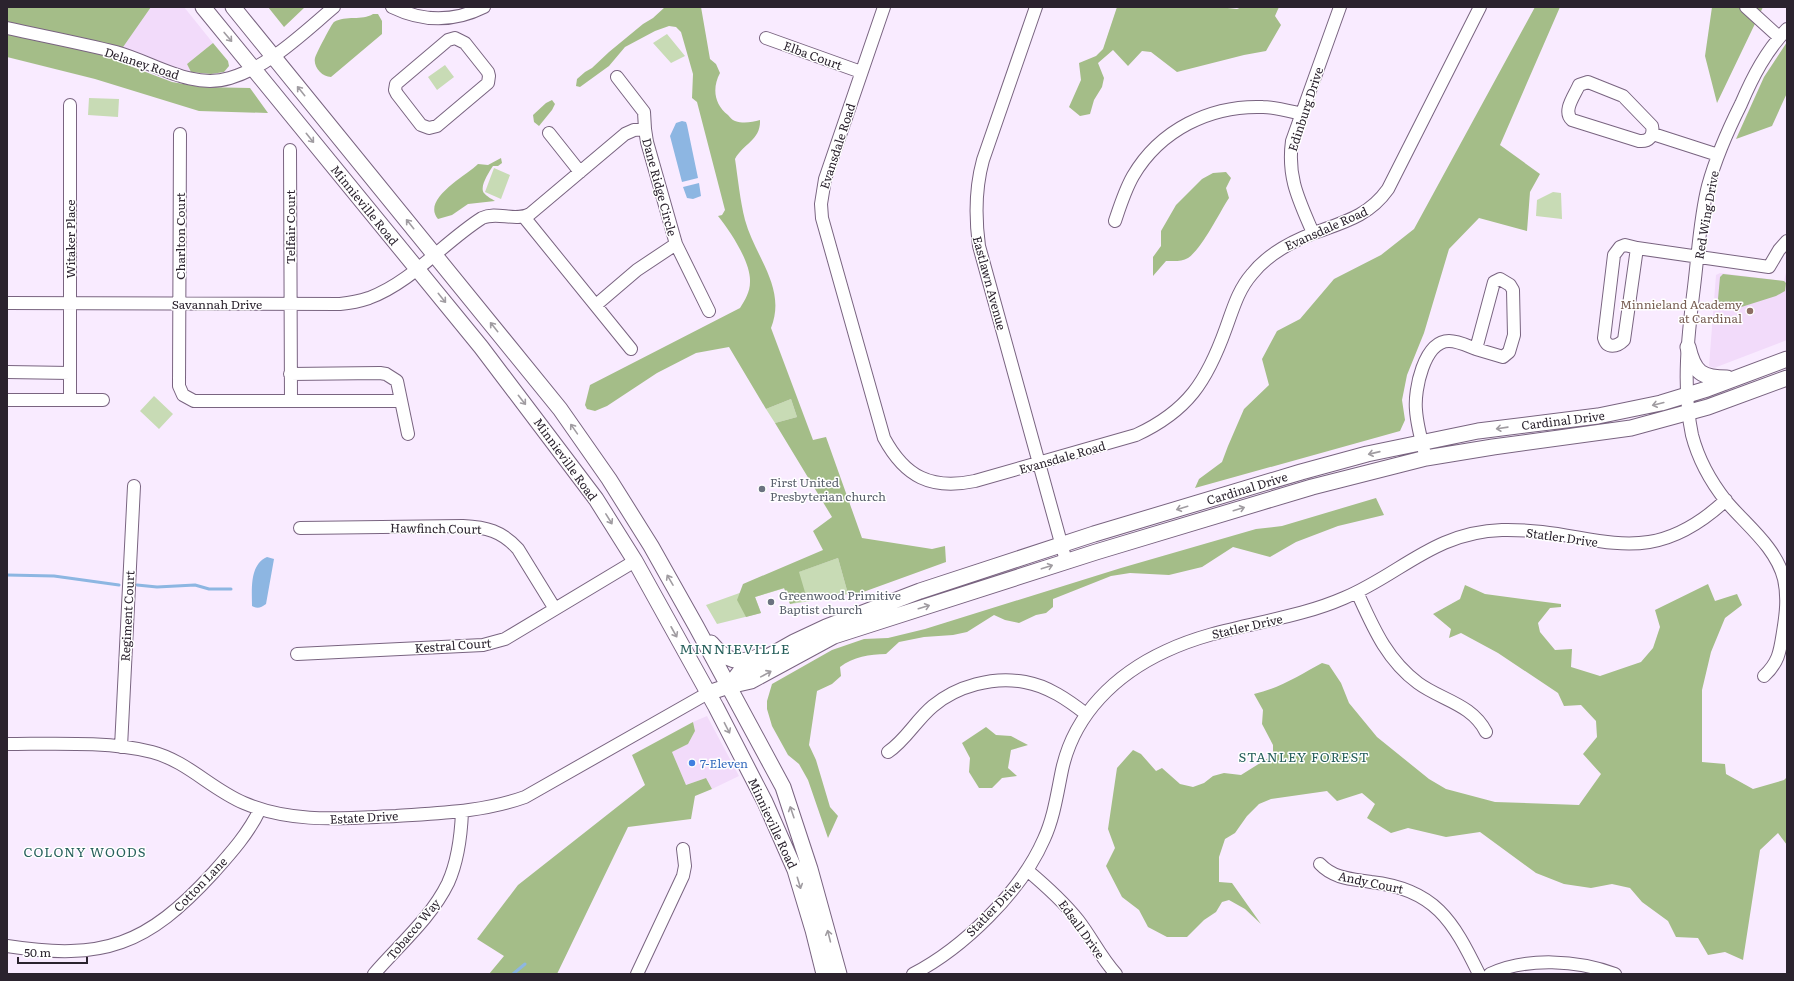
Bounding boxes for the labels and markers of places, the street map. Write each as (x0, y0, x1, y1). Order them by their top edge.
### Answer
place label: Minnieland Academy at Cardinal (1620, 295, 1742, 327)
marker: Minnieland Academy at Cardinal (1745, 306, 1755, 316)
place label: First United Presbyterian church (770, 473, 886, 505)
marker: First United Presbyterian church (757, 484, 767, 494)
place label: Greenwood Primitive Baptist church (779, 586, 901, 618)
marker: Greenwood Primitive Baptist church (766, 597, 776, 607)
place label: 7-Eleven (700, 754, 748, 772)
marker: 7-Eleven (687, 758, 697, 768)

